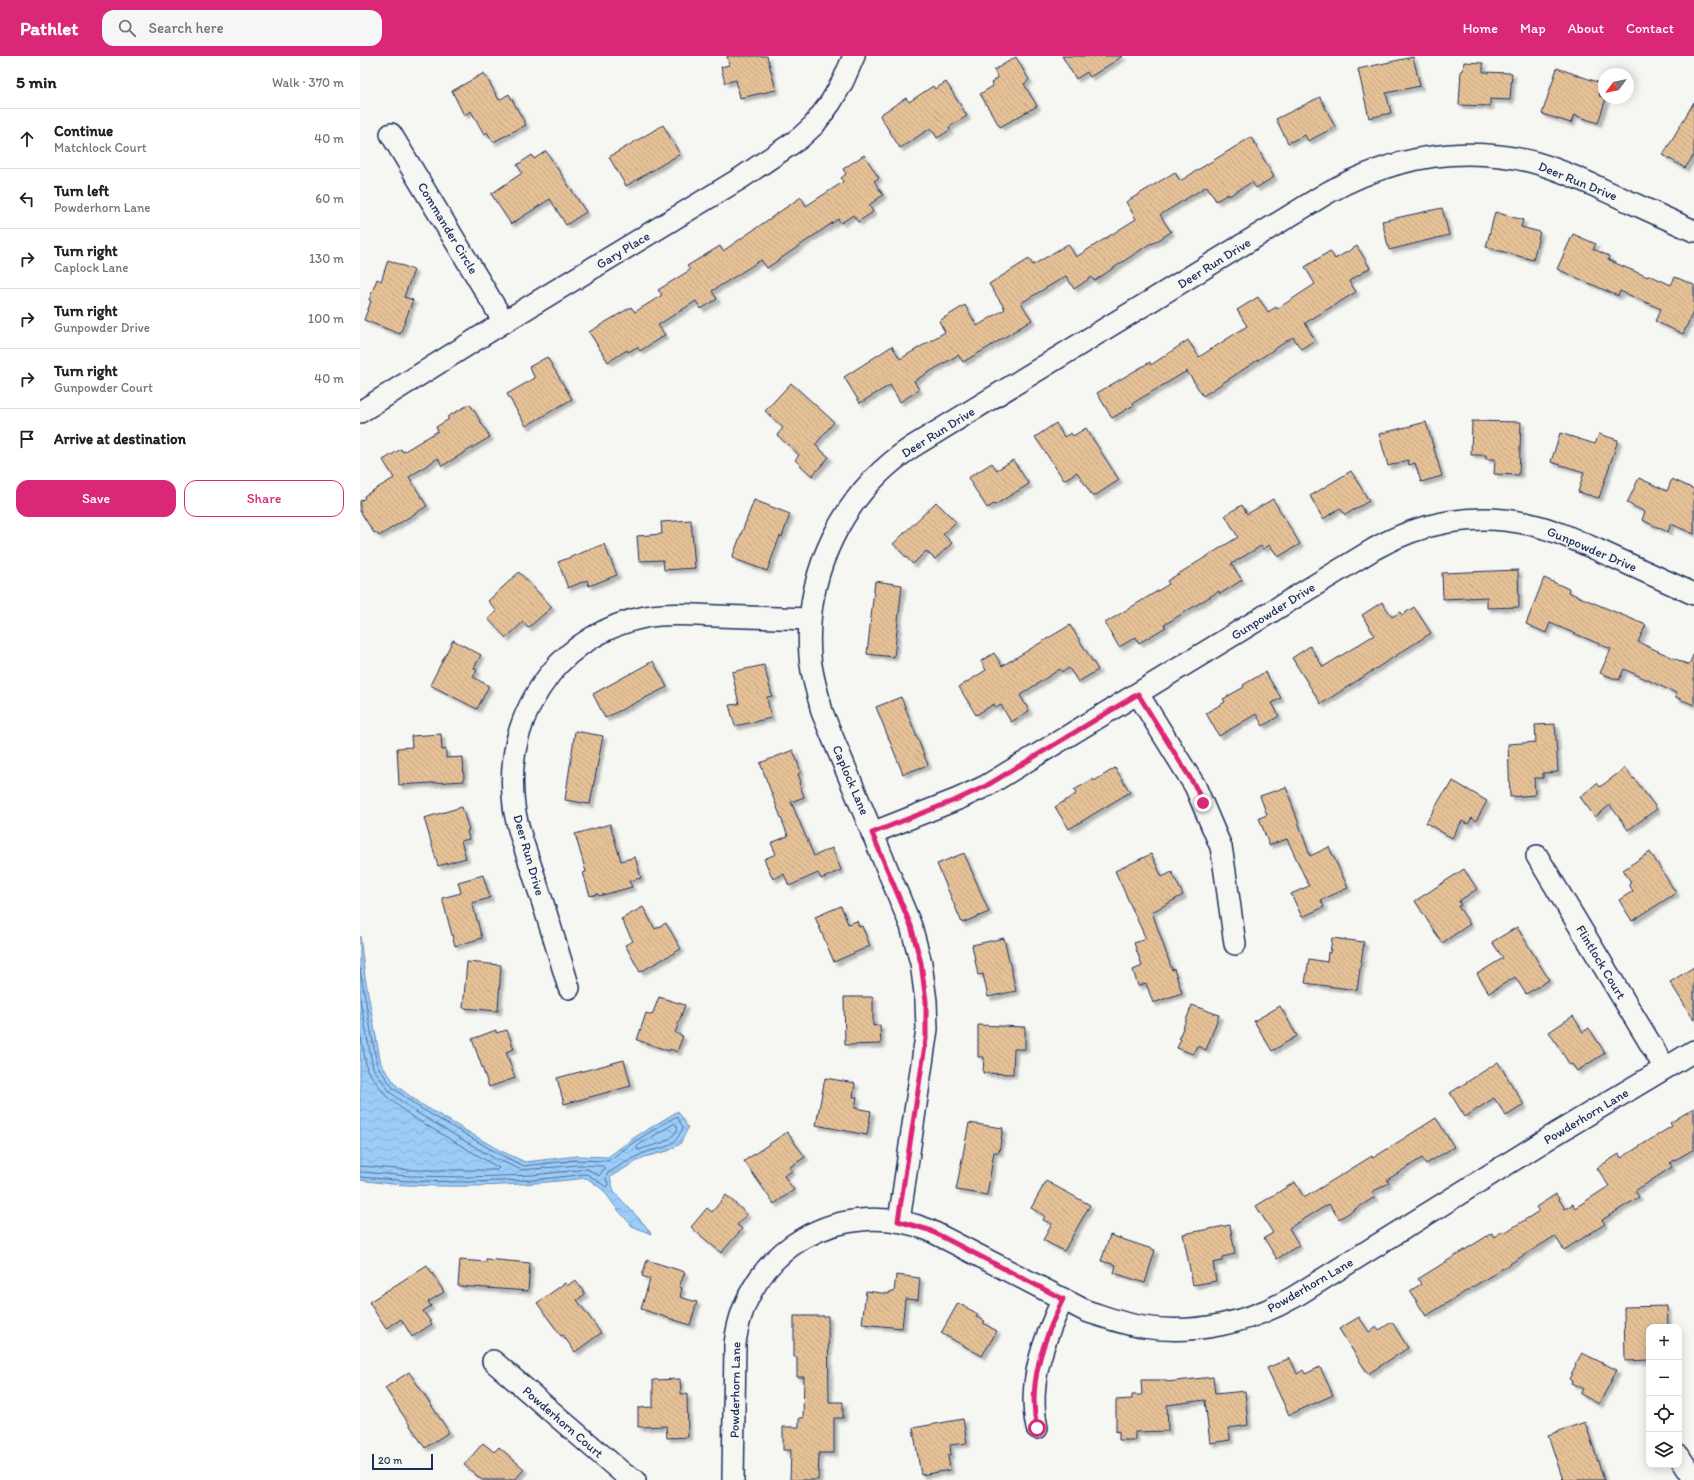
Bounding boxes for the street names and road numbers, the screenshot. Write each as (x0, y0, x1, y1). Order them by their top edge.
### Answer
street label: Deer Run Drive (1536, 158, 1620, 204)
street label: Commander Circle (415, 179, 481, 277)
street label: Gary Place (594, 228, 652, 272)
street label: Deer Run Drive (1175, 235, 1253, 291)
street label: Deer Run Drive (899, 404, 977, 460)
street label: Gunpowder Drive (1545, 523, 1639, 575)
street label: Gunpowder Drive (1228, 579, 1318, 643)
street label: Caplock Lane (830, 743, 872, 817)
street label: Deer Run Drive (510, 813, 548, 897)
street label: Flintlock Court (1573, 922, 1629, 1002)
street label: Powderhorn Lane (1541, 1085, 1631, 1147)
street label: Powderhorn Lane (1264, 1254, 1356, 1316)
street label: Powderhorn Lane (727, 1342, 743, 1438)
street label: Powderhorn Court (520, 1383, 606, 1461)

